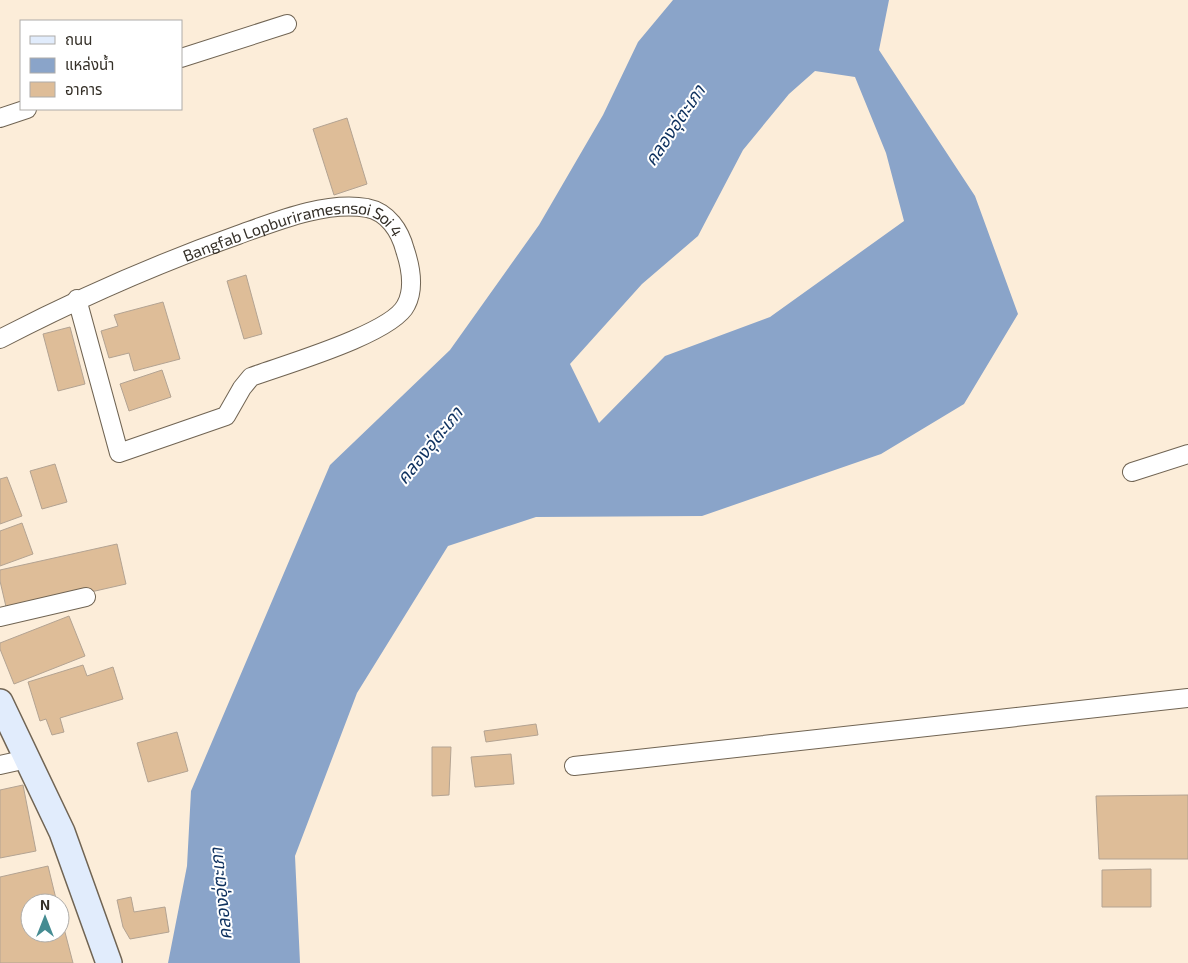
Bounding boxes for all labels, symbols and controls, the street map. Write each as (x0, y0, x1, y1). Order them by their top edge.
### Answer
legend (20, 20, 182, 110)
text: ถนน (65, 30, 92, 48)
text: แหล่งน้ำ (65, 54, 114, 73)
text: อาคาร (65, 80, 102, 98)
water label: คลองอุ่ตะเภา (639, 80, 710, 170)
street label: Bangfab Lopburiramesnsoi Soi 4 (180, 197, 408, 264)
water label: คลองอุ่ตะเภา (391, 402, 468, 489)
water label: คลองอุ่ตะเภา (204, 846, 237, 941)
north arrow (20, 893, 70, 943)
text: N (40, 896, 50, 913)

